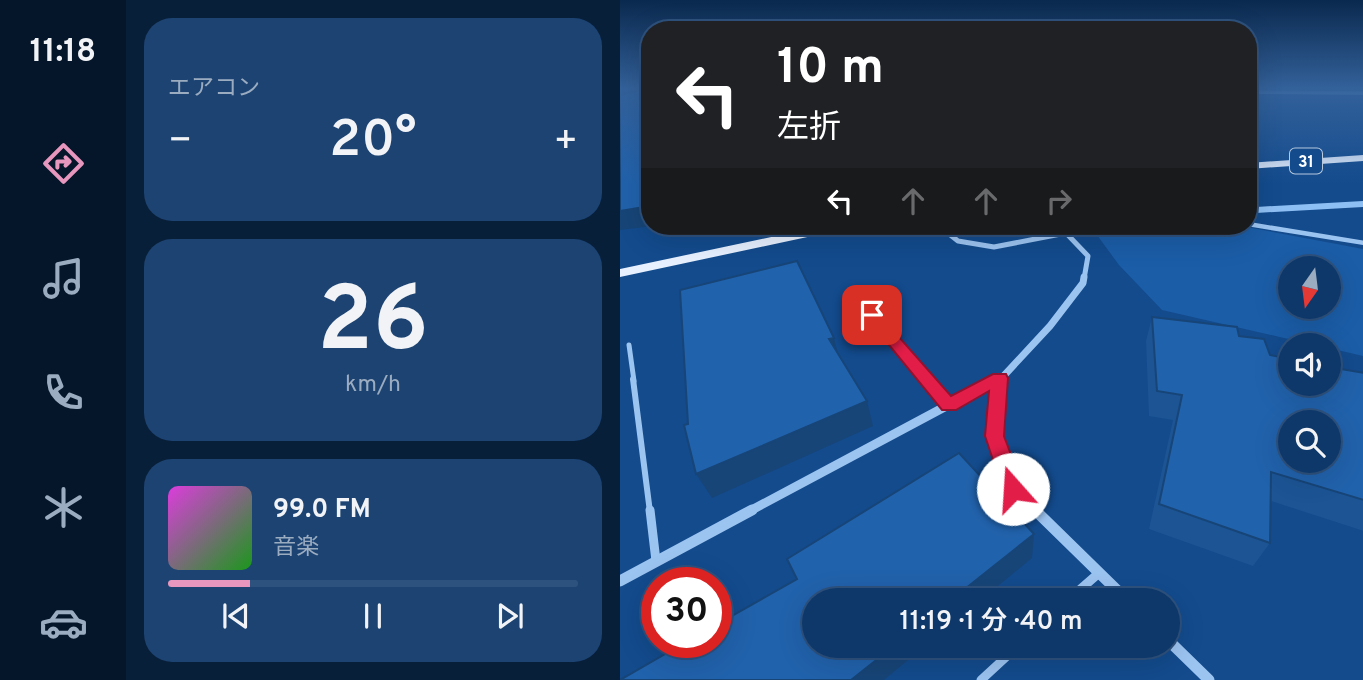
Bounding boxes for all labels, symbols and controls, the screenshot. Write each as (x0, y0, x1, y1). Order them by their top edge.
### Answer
text: 11:18 (30, 33, 96, 73)
text: 10 m (777, 39, 884, 101)
icon: left (662, 49, 753, 140)
text: エアコン (168, 75, 260, 104)
text: 20° (329, 109, 417, 175)
text: 左折 (777, 109, 841, 149)
text: − (168, 118, 193, 167)
text: + (553, 118, 578, 167)
icon: directions (39, 139, 88, 188)
road number: 31 (1290, 148, 1322, 174)
icon: left (821, 182, 859, 220)
icon: ahead (894, 182, 932, 220)
icon: ahead (967, 182, 1005, 220)
icon: right (1040, 182, 1078, 220)
icon: music (39, 254, 88, 303)
north arrow (1278, 256, 1341, 318)
map controls (1278, 256, 1341, 473)
text: 26 (317, 268, 429, 383)
pin (842, 285, 902, 345)
icon: arrive (853, 296, 891, 334)
button: sound (1278, 333, 1341, 396)
icon: phone (39, 368, 88, 417)
text: km/h (345, 371, 401, 400)
button: search (1278, 410, 1341, 473)
position arrow (976, 452, 1050, 526)
icon: climate (39, 483, 88, 532)
text: 99.0 FM (273, 494, 371, 527)
text: 音楽 (273, 534, 319, 563)
speed limit sign: 30 (641, 567, 732, 658)
icon: previous (217, 597, 255, 635)
icon: pause (354, 597, 392, 635)
icon: next (491, 597, 529, 635)
icon: car (39, 598, 88, 647)
text: 11:19 · 1 分 · 40 m (900, 606, 1082, 639)

